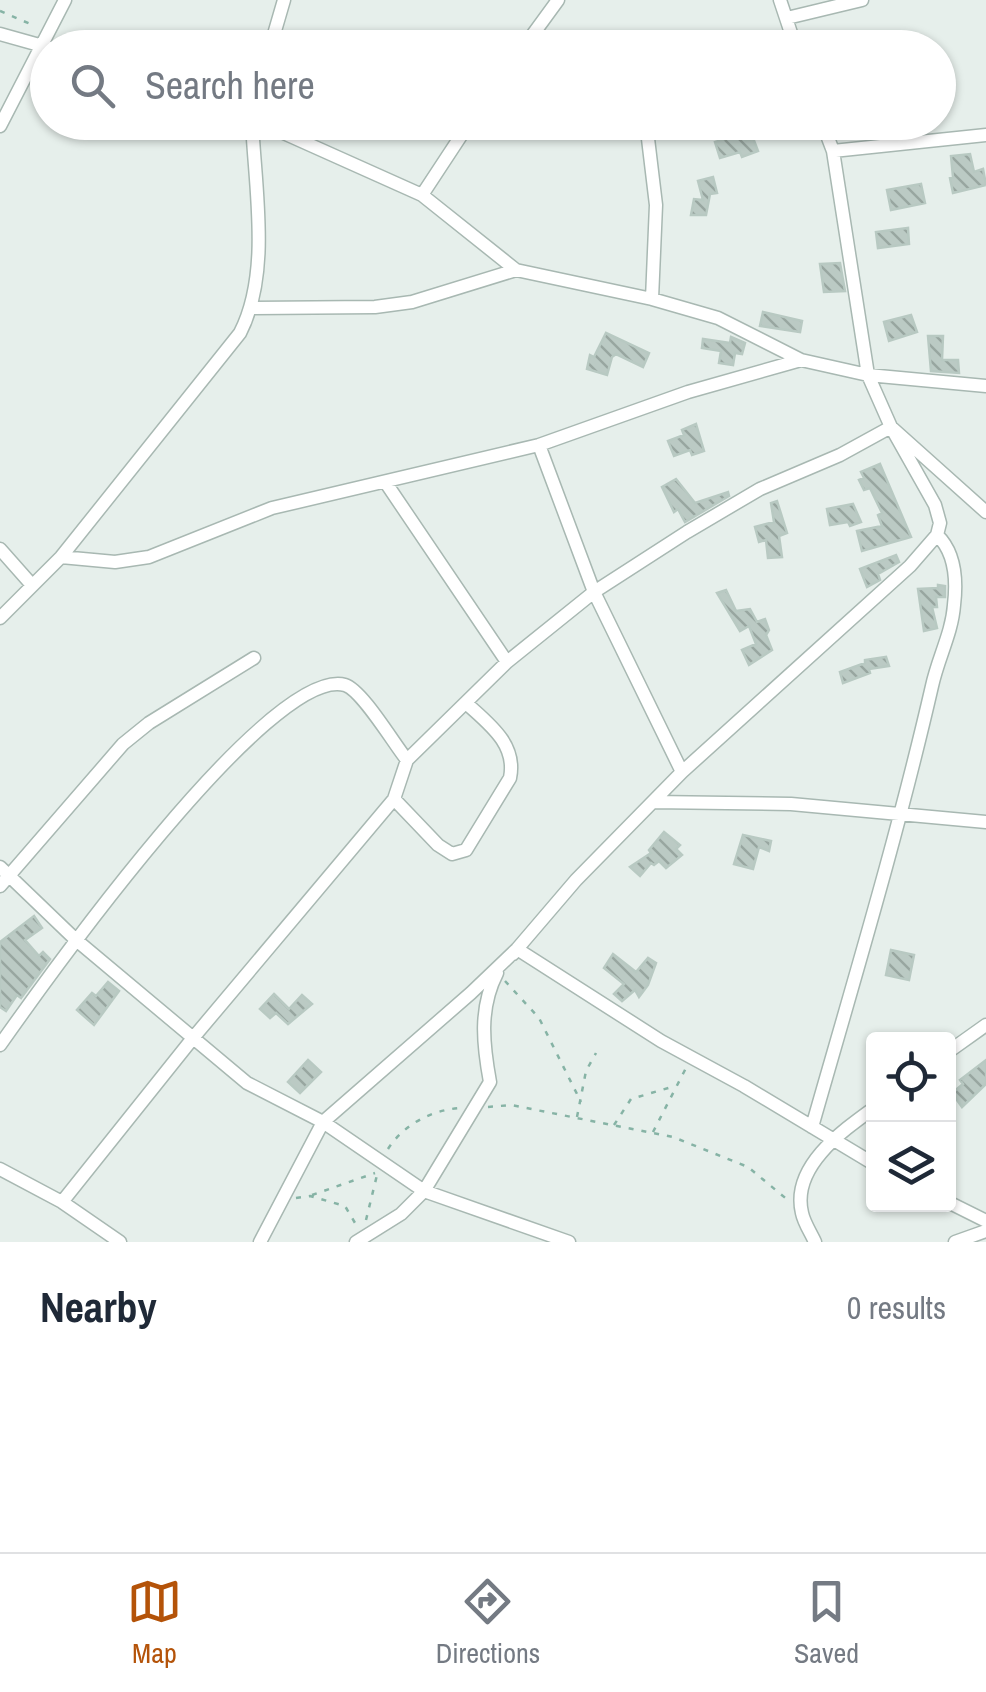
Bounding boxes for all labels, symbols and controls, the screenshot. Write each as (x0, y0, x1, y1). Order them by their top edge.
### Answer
search box (30, 30, 956, 140)
icon: search (65, 58, 120, 113)
text: Search here (145, 60, 315, 111)
map controls (866, 1032, 956, 1212)
button: locate (866, 1032, 956, 1122)
button: layers (866, 1122, 956, 1212)
text: Nearby (40, 1279, 157, 1335)
text: 0 results (847, 1286, 946, 1329)
tab: Map (127, 1574, 182, 1672)
tab: Directions (436, 1574, 540, 1672)
tab: Saved (794, 1574, 859, 1672)

